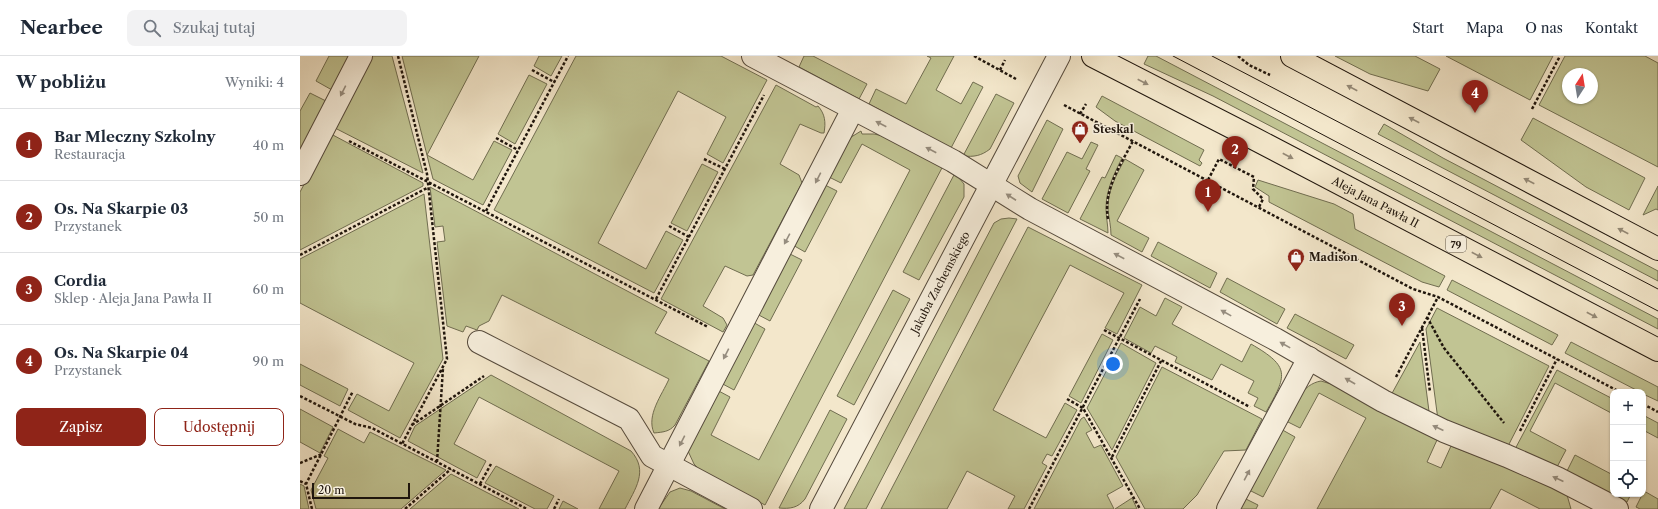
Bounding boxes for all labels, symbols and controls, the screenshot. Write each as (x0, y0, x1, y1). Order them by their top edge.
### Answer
search box (127, 10, 407, 46)
text: Nearbee (20, 16, 103, 39)
icon: search (141, 17, 163, 39)
text: Szukaj tutaj (173, 18, 255, 37)
text: Start (1412, 19, 1444, 37)
text: Mapa (1466, 19, 1503, 37)
text: O nas (1525, 19, 1563, 37)
text: Kontakt (1585, 19, 1638, 37)
north arrow (1562, 68, 1598, 104)
text: W pobliżu (16, 72, 106, 92)
text: Wyniki: 4 (225, 74, 284, 90)
one-way arrow (1137, 79, 1149, 85)
pin: 4 (1462, 80, 1488, 113)
one-way arrow (1346, 84, 1358, 91)
one-way arrow (340, 85, 346, 96)
one-way arrow (1408, 117, 1420, 124)
shop icon: Steskal (1070, 119, 1090, 144)
one-way arrow (876, 120, 887, 127)
place label: Steskal (1093, 122, 1134, 136)
text: Bar Mleczny Szkolny (54, 127, 216, 146)
pin: 2 (1222, 136, 1248, 169)
text: 1 (26, 137, 32, 153)
text: 40 m (253, 137, 284, 153)
text: Restauracja (54, 146, 125, 162)
one-way arrow (925, 146, 937, 153)
one-way arrow (1282, 152, 1293, 159)
one-way arrow (815, 172, 822, 183)
street label: Aleja Jana Pawła II (1329, 173, 1421, 231)
one-way arrow (1523, 178, 1535, 184)
pin: 1 (1195, 179, 1221, 212)
one-way arrow (1005, 193, 1017, 200)
text: Os. Na Skarpie 03 (54, 199, 188, 218)
text: 2 (25, 209, 33, 225)
text: 50 m (253, 209, 284, 225)
text: Przystanek (54, 218, 122, 234)
one-way arrow (1618, 227, 1629, 234)
street label: Jakuba Zachemskiego (907, 229, 973, 338)
one-way arrow (784, 233, 790, 245)
road number: 79 (1446, 236, 1466, 252)
shop icon: Madison (1286, 247, 1306, 272)
place label: Madison (1309, 250, 1358, 264)
one-way arrow (1113, 252, 1124, 259)
one-way arrow (1471, 252, 1483, 258)
text: Cordia (54, 271, 107, 290)
text: 3 (25, 281, 33, 297)
text: 60 m (253, 281, 284, 297)
text: Sklep · Aleja Jana Pawła II (54, 290, 212, 306)
pin: 3 (1389, 293, 1415, 326)
one-way arrow (1220, 309, 1231, 316)
one-way arrow (1587, 312, 1598, 318)
one-way arrow (1279, 341, 1291, 348)
text: Os. Na Skarpie 04 (54, 343, 189, 362)
one-way arrow (723, 348, 730, 360)
text: 4 (25, 353, 33, 369)
text: 90 m (253, 353, 284, 369)
your location (1103, 354, 1123, 374)
text: Przystanek (54, 362, 122, 378)
one-way arrow (1344, 378, 1356, 385)
map controls (1610, 389, 1646, 497)
button: + (1610, 389, 1646, 425)
button: Zapisz (16, 408, 146, 446)
button: Udostępnij (154, 408, 284, 446)
one-way arrow (1432, 425, 1444, 431)
button: − (1610, 425, 1646, 461)
one-way arrow (679, 435, 685, 446)
button: locate (1610, 461, 1646, 497)
one-way arrow (1244, 469, 1250, 481)
one-way arrow (1552, 476, 1564, 482)
scale bar (312, 481, 410, 500)
text: 20 m (318, 483, 344, 497)

